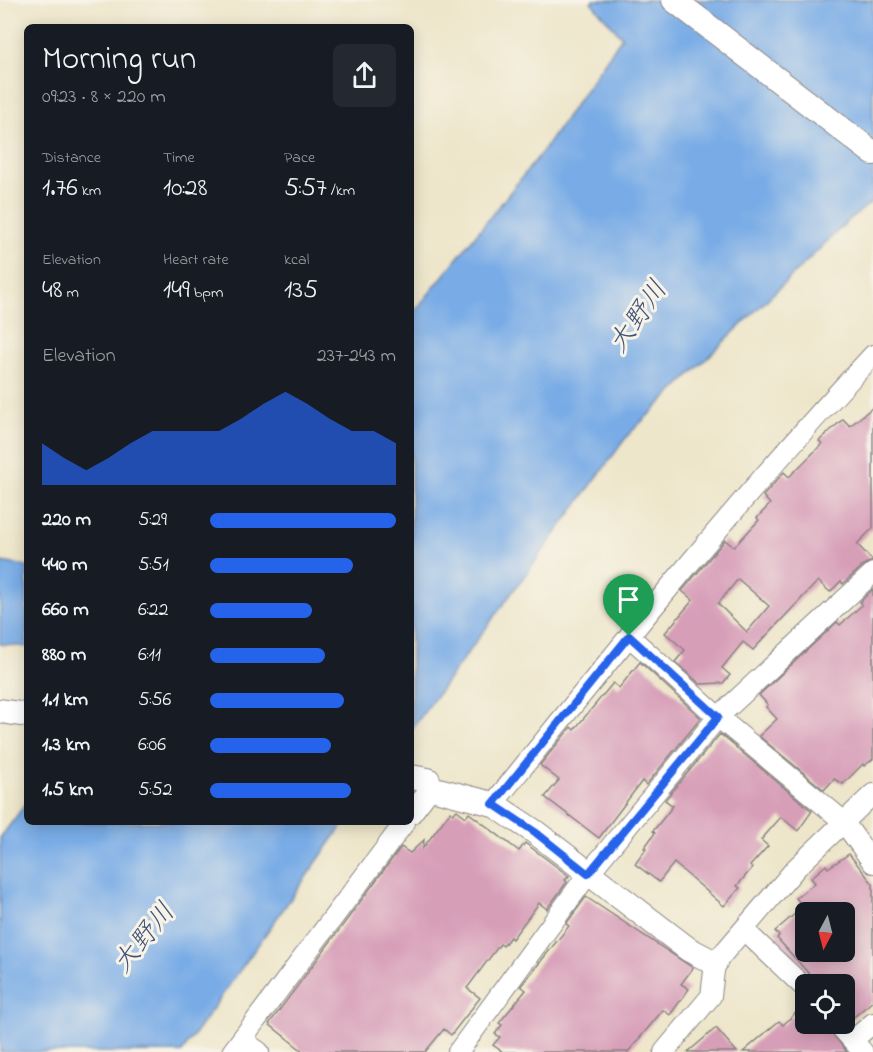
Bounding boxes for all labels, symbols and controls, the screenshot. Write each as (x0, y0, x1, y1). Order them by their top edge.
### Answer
text: Morning run (42, 36, 196, 84)
button: share (333, 44, 396, 107)
text: 09:23 · 8 × 220 m (42, 83, 166, 112)
text: Distance (42, 146, 101, 170)
text: Time (163, 146, 195, 170)
text: Pace (284, 146, 315, 170)
text: 1.76 (42, 170, 78, 208)
text: 10:28 (163, 170, 207, 208)
text: 5:57 (284, 170, 327, 208)
text: km (78, 179, 101, 203)
text: /km (327, 179, 355, 203)
text: Elevation (42, 248, 101, 272)
text: Heart rate (163, 248, 229, 272)
text: kcal (284, 248, 309, 272)
text: 48 (42, 272, 62, 310)
text: 149 (163, 272, 190, 310)
text: 135 (284, 272, 318, 310)
water label: 大野川 (600, 273, 678, 362)
text: m (62, 281, 79, 305)
text: bpm (190, 281, 223, 305)
text: Elevation (42, 342, 116, 371)
text: 237–243 m (317, 342, 396, 371)
text: 220 m (42, 506, 91, 535)
text: 5:29 (138, 506, 167, 535)
text: 440 m (42, 551, 88, 580)
text: 5:51 (138, 551, 169, 580)
pin (603, 574, 654, 636)
icon: arrive (612, 583, 645, 616)
text: 660 m (42, 596, 89, 625)
text: 6:22 (138, 596, 168, 625)
text: 880 m (42, 641, 86, 670)
text: 6:11 (138, 641, 161, 670)
text: 1.1 km (42, 686, 88, 715)
text: 5:56 (138, 686, 171, 715)
text: 1.3 km (42, 731, 90, 760)
text: 6:06 (138, 731, 166, 760)
text: 1.5 km (42, 776, 93, 805)
text: 5:52 (138, 776, 173, 805)
water label: 大野川 (104, 895, 186, 982)
north arrow (795, 902, 855, 962)
map controls (795, 902, 855, 1034)
button: locate (795, 974, 855, 1034)

